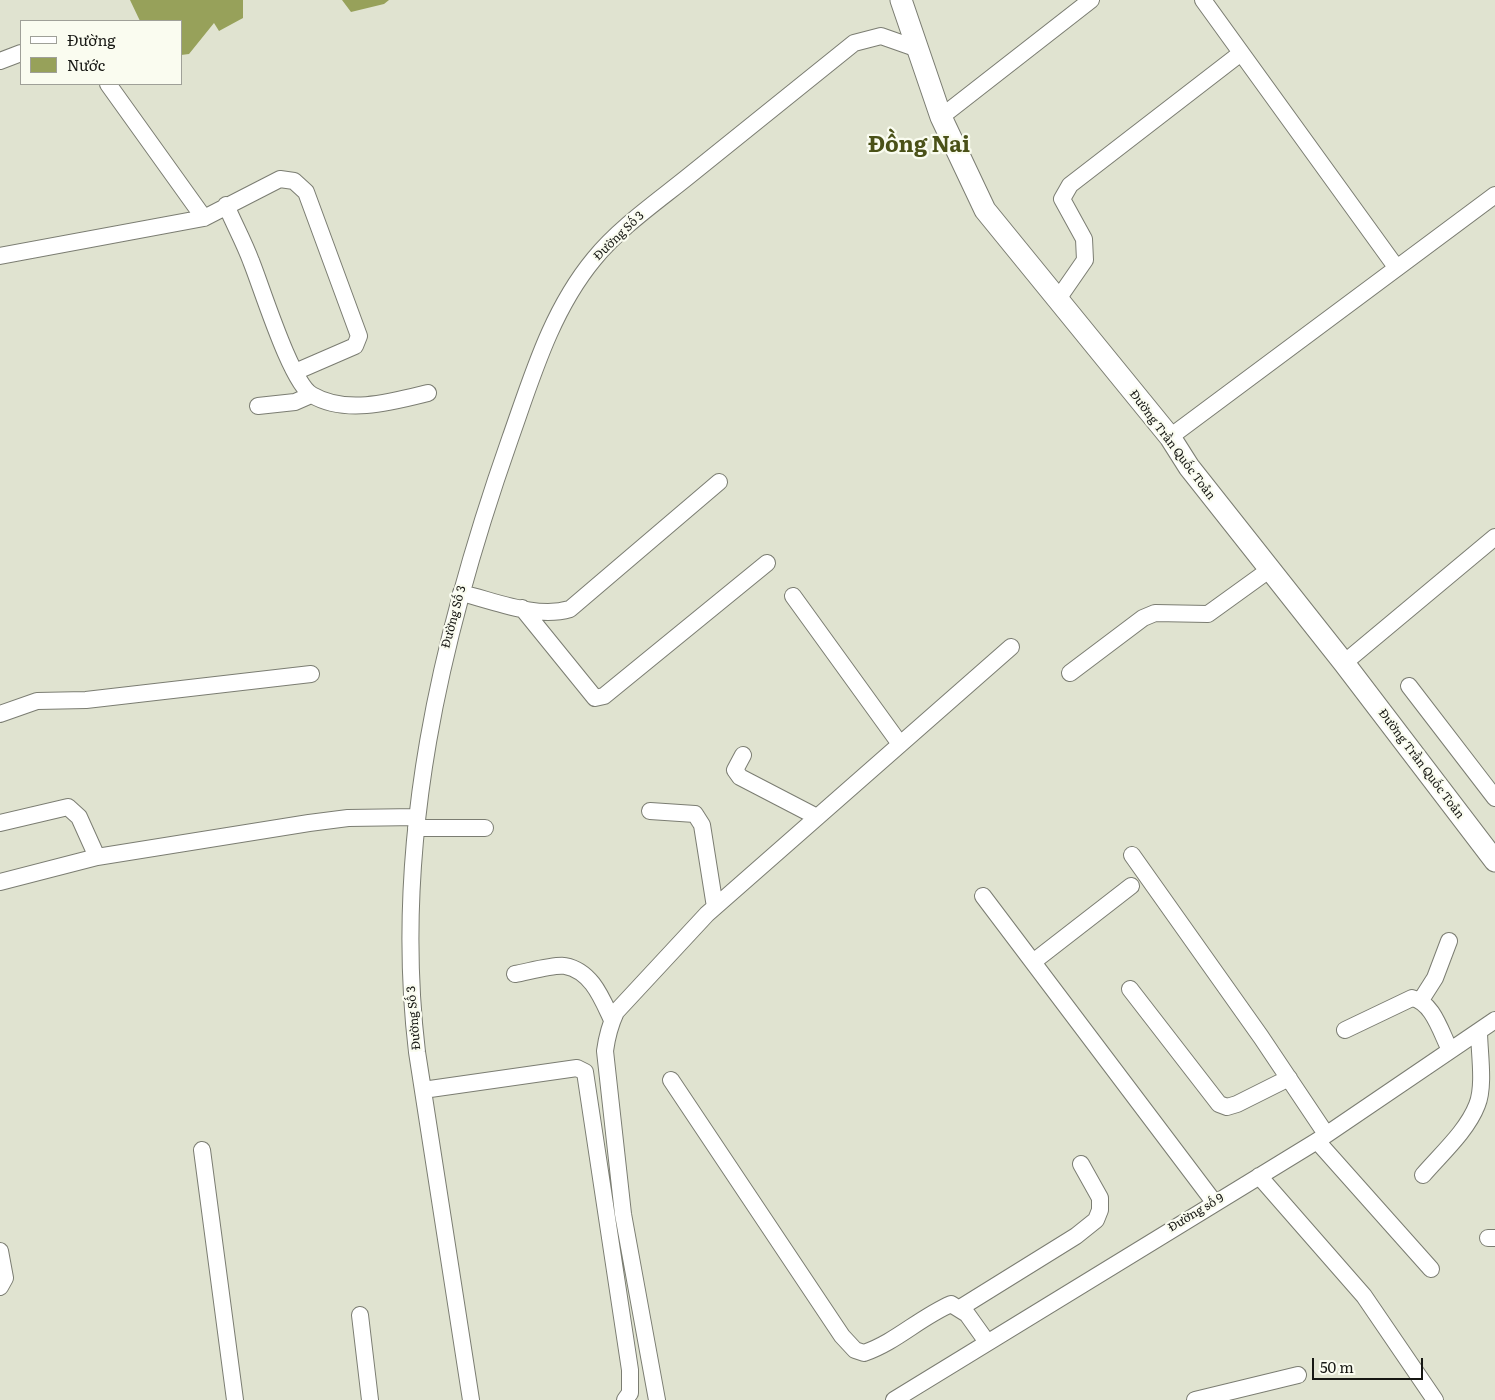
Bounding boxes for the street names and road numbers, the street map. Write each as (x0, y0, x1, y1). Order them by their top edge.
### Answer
street label: Đường Số 3 (591, 208, 647, 264)
street label: Đường Trần Quốc Toản (1126, 387, 1218, 503)
street label: Đường Số 3 (439, 584, 469, 650)
street label: Đường Trần Quốc Toản (1375, 706, 1467, 822)
street label: Đường Số 3 (404, 985, 424, 1051)
street label: Đường số 9 (1166, 1191, 1226, 1235)

